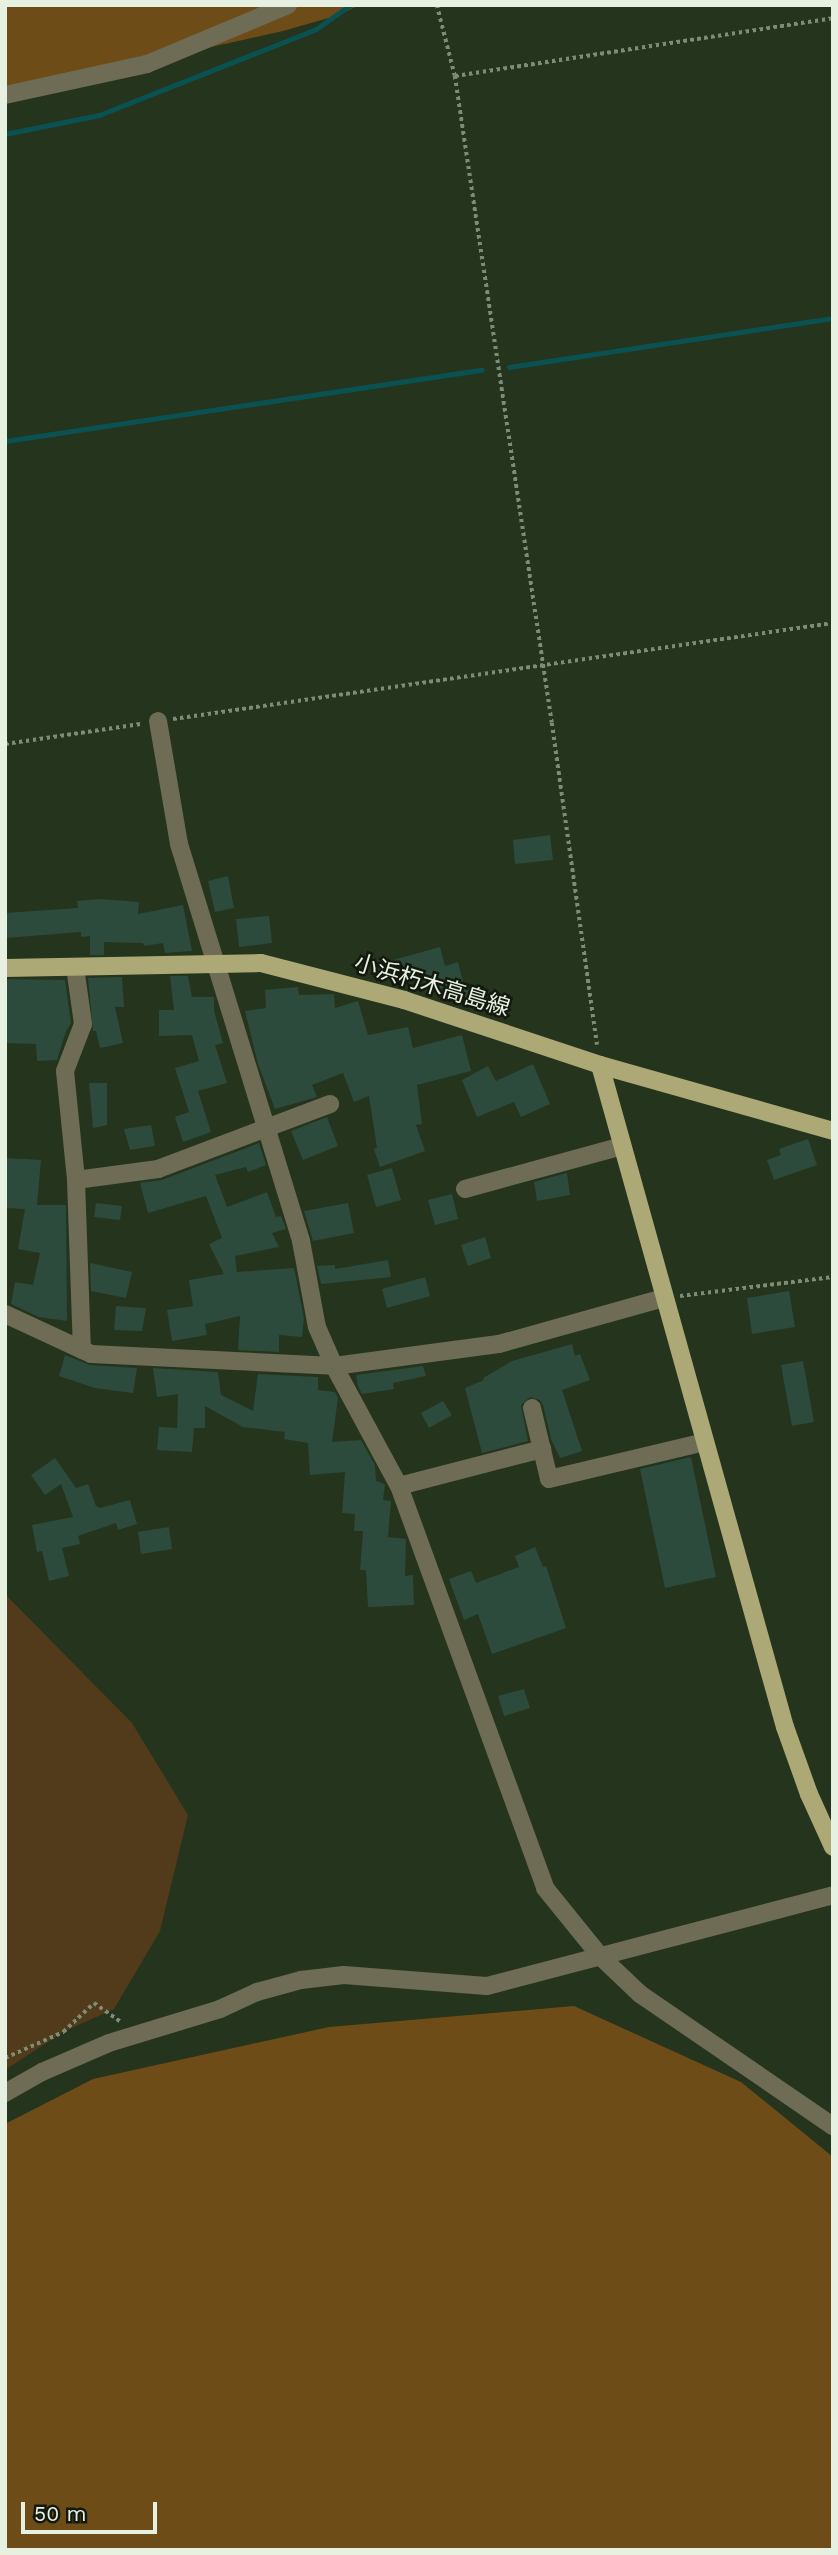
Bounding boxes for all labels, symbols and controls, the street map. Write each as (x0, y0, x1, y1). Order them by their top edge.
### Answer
street label: 小浜朽木高島線 (351, 949, 513, 1023)
scale bar (24, 2488, 161, 2532)
text: 50 m (34, 2501, 86, 2526)

